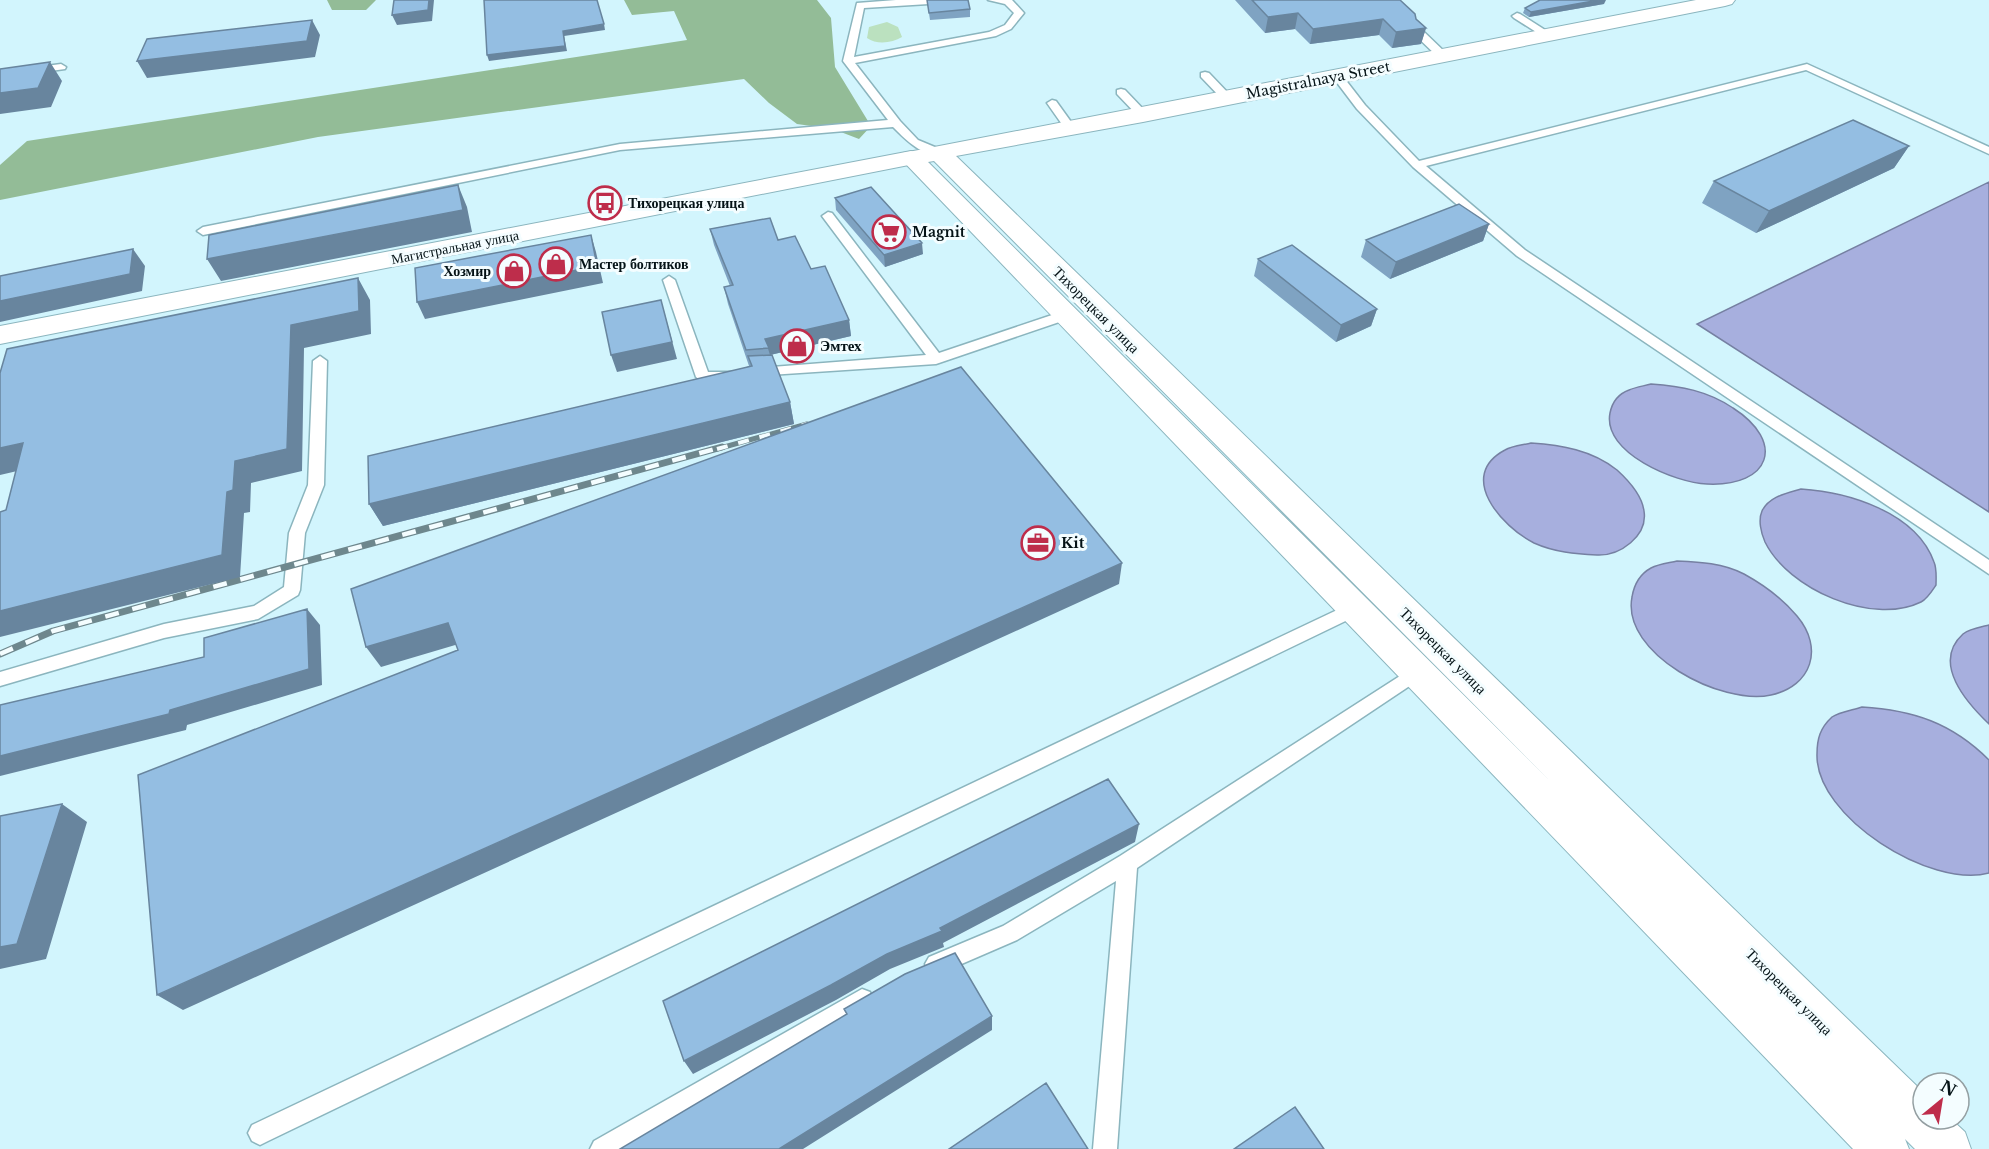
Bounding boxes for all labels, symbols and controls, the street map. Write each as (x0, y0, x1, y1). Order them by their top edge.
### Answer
street label: Magistralnaya Street (1244, 57, 1392, 103)
bus stop icon: Тихорецкая улица (587, 185, 623, 221)
place label: Тихорецкая улица (628, 194, 744, 212)
supermarket icon: Magnit (871, 214, 907, 250)
place label: Magnit (912, 223, 966, 241)
street label: Магистральная улица (390, 226, 521, 268)
shop icon: Мастер болтиков (538, 246, 574, 282)
shop icon: Хозмир (496, 253, 532, 289)
place label: Мастер болтиков (579, 255, 689, 273)
place label: Хозмир (444, 262, 491, 280)
street label: Тихорецкая улица (1049, 262, 1144, 357)
shop icon: Эмтех (779, 328, 815, 364)
place label: Эмтех (820, 336, 862, 355)
office icon: Kit (1020, 525, 1056, 561)
place label: Kit (1061, 533, 1085, 552)
street label: Тихорецкая улица (1396, 603, 1491, 698)
street label: Тихорецкая улица (1742, 944, 1837, 1039)
north arrow (1911, 1071, 1971, 1131)
text: N (1937, 1076, 1960, 1100)

